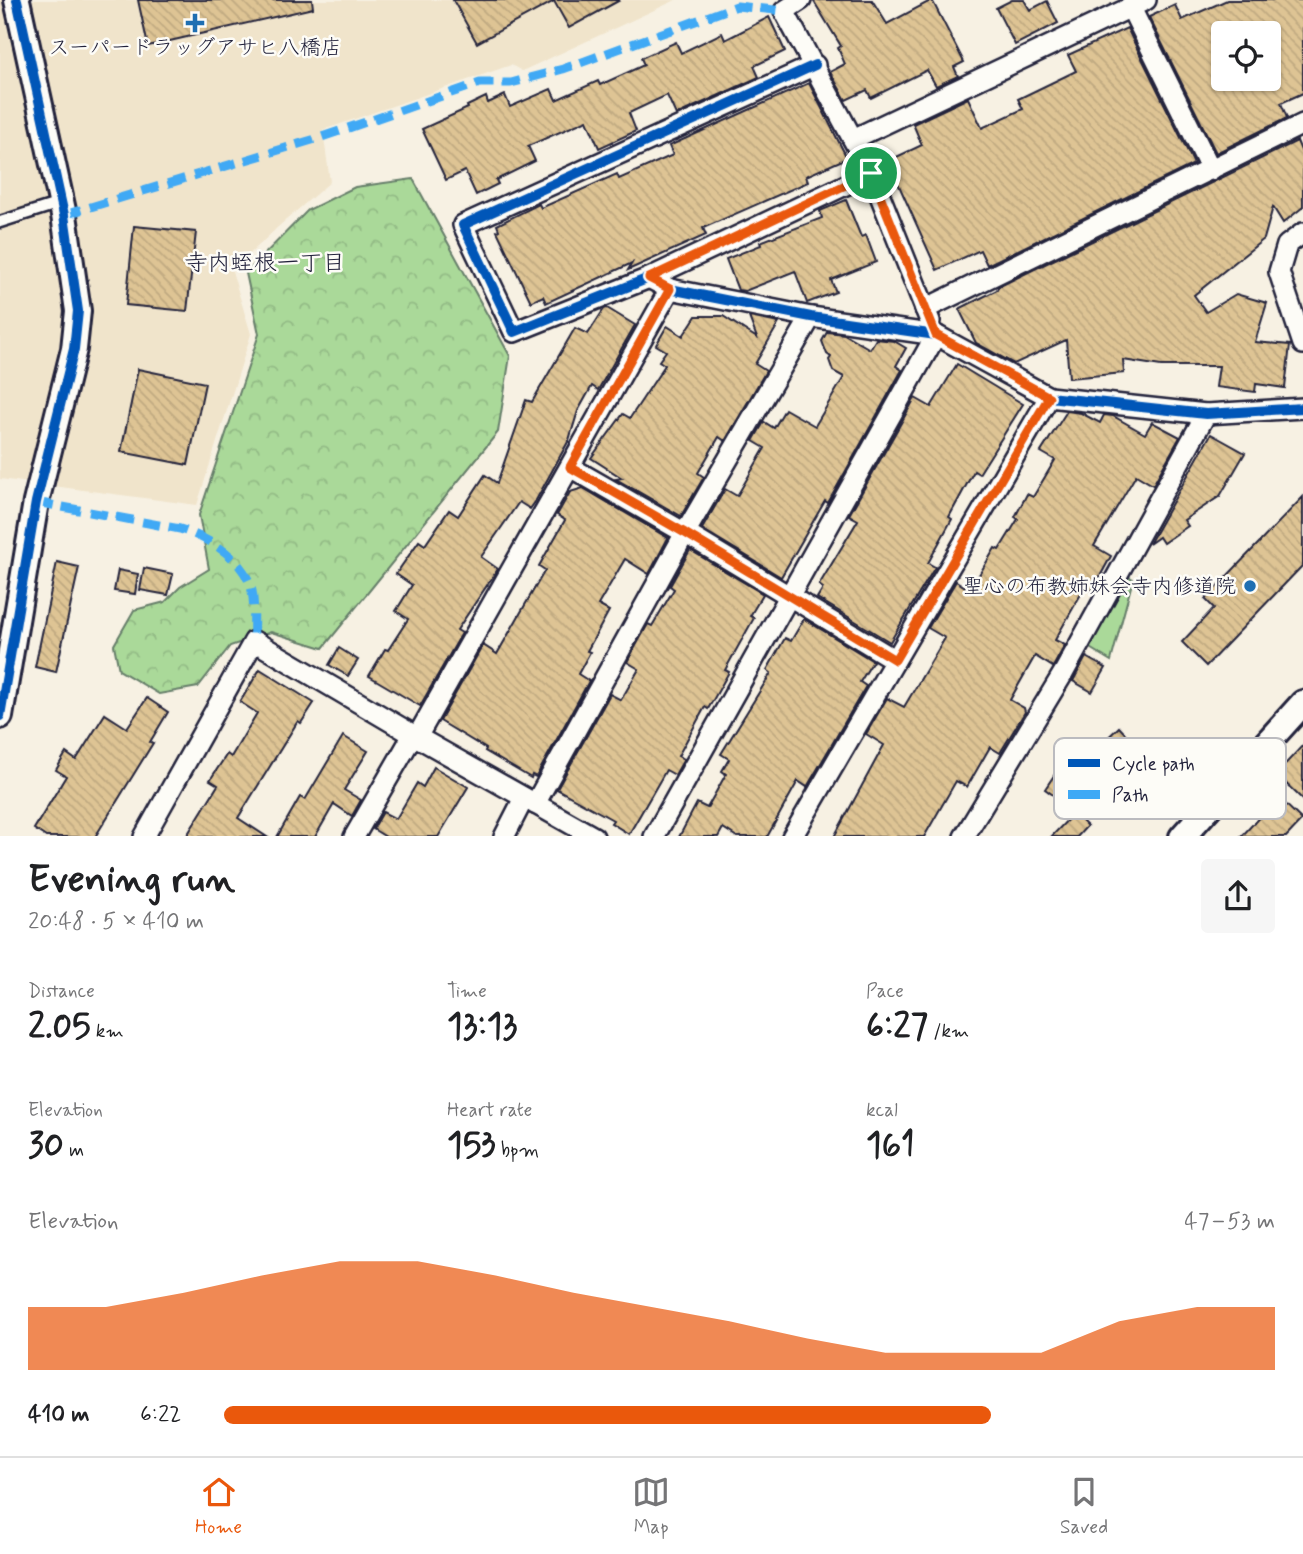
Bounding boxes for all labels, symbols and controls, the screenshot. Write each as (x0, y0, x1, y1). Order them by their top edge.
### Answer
marker: スーパードラッグアサヒ八橋店 (187, 15, 203, 31)
map controls (1211, 21, 1281, 91)
button: locate (1211, 21, 1281, 91)
place label: スーパードラッグアサヒ八橋店 (48, 34, 342, 62)
pin (841, 143, 901, 203)
icon: arrive (852, 154, 890, 192)
district label: 寺内蛭根一丁目 (185, 249, 346, 279)
place label: 聖心の布教姉妹会寺内修道院 (963, 573, 1236, 601)
marker: 聖心の布教姉妹会寺内修道院 (1242, 578, 1258, 594)
legend (1054, 738, 1286, 819)
text: Cycle path (1112, 752, 1195, 777)
text: Path (1112, 783, 1149, 808)
text: Evening run (28, 856, 235, 905)
button: share (1201, 859, 1275, 933)
text: 20:48 · 5 × 410 m (28, 907, 204, 937)
text: Distance (28, 979, 95, 1004)
text: Time (447, 979, 487, 1004)
text: Pace (866, 979, 904, 1004)
text: 2.05 (28, 1004, 91, 1050)
text: 13:13 (447, 1004, 517, 1050)
text: 6:27 (866, 1004, 928, 1050)
text: km (91, 1019, 124, 1044)
text: /km (928, 1019, 969, 1044)
text: Elevation (28, 1098, 103, 1123)
text: Heart rate (447, 1098, 532, 1123)
text: kcal (866, 1098, 898, 1123)
text: 30 (28, 1123, 64, 1169)
text: 153 (447, 1123, 496, 1169)
text: 161 (866, 1123, 915, 1169)
text: m (64, 1138, 84, 1163)
text: bpm (496, 1138, 539, 1163)
text: Elevation (28, 1207, 119, 1237)
text: 47–53 m (1184, 1207, 1275, 1237)
text: 410 m (28, 1400, 90, 1430)
text: 6:22 (140, 1400, 181, 1430)
tab: Home (195, 1473, 242, 1540)
tab: Map (632, 1473, 670, 1540)
tab: Saved (1060, 1473, 1108, 1540)

